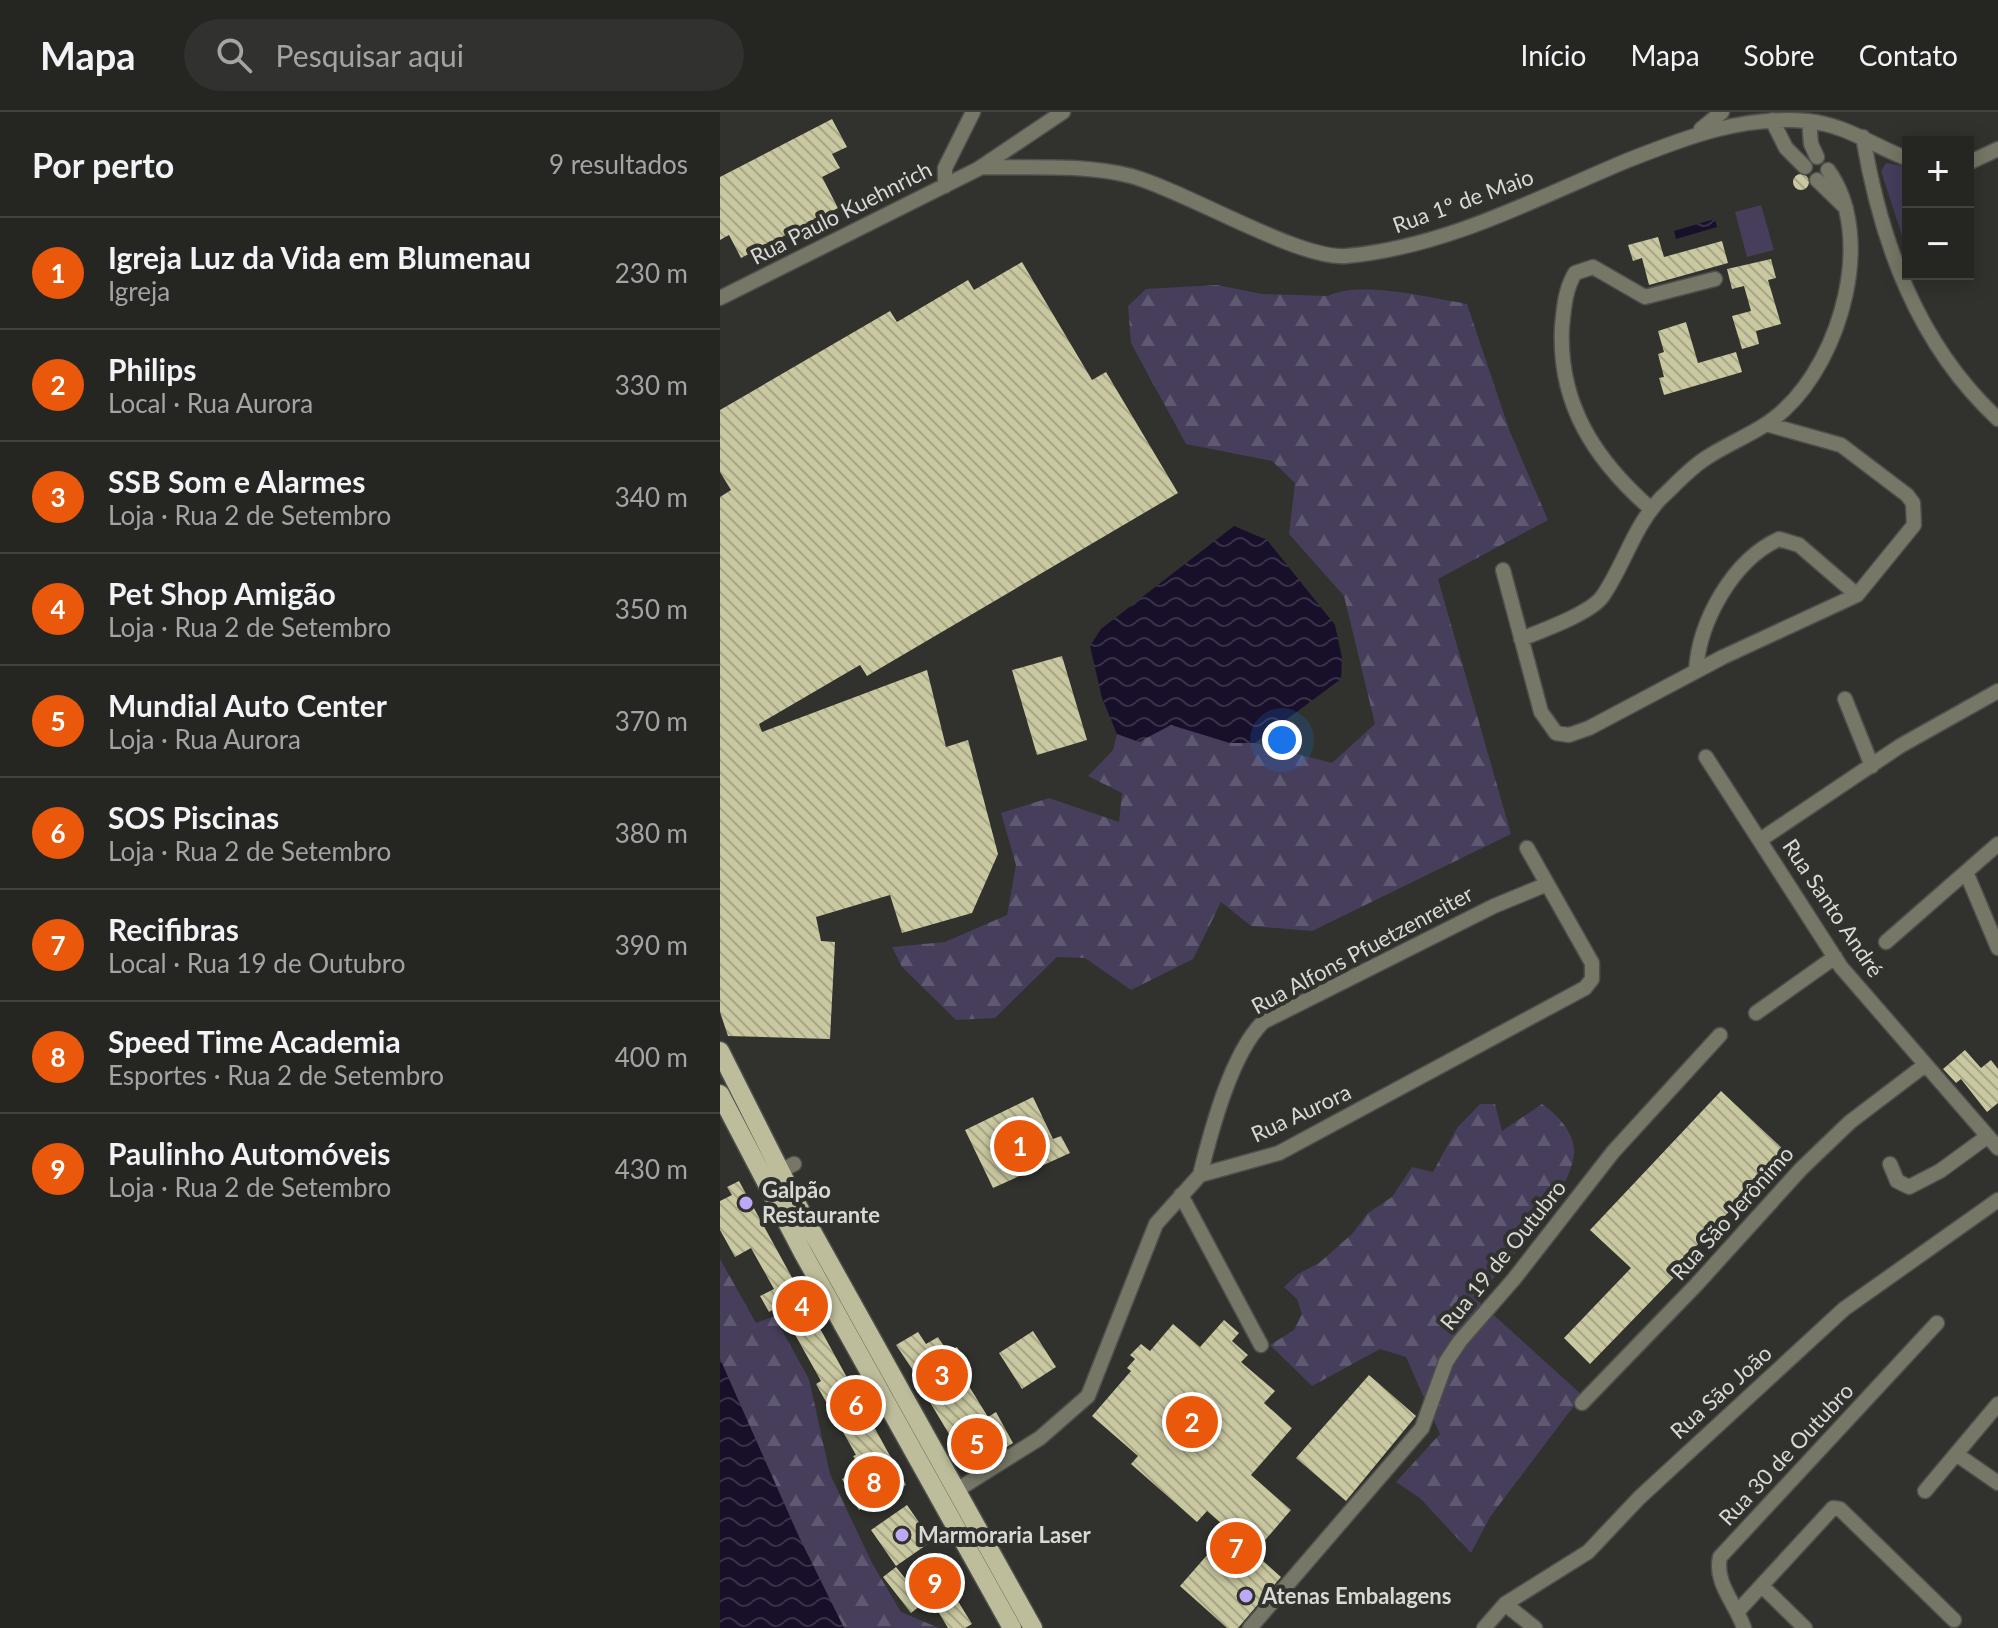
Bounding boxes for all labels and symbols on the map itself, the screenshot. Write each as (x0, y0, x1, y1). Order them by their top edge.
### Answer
street label: Rua Paulo Kuehnrich (746, 155, 936, 270)
street label: Rua 1º de Maio (1389, 163, 1537, 238)
your location (1262, 720, 1302, 760)
street label: Rua Santo André (1777, 834, 1890, 982)
street label: Rua Alfons Pfuetzenreiter (1246, 880, 1477, 1019)
street label: Rua Aurora (1247, 1078, 1355, 1147)
pin: 1 (994, 1116, 1046, 1176)
street label: Rua São Jerônimo (1664, 1140, 1799, 1285)
street label: Rua 19 de Outubro (1434, 1174, 1571, 1335)
place label: Galpão Restaurante (762, 1176, 880, 1228)
marker: Galpão Restaurante (737, 1194, 755, 1212)
pin: 4 (776, 1276, 828, 1336)
street label: Rua São João (1664, 1339, 1777, 1444)
pin: 3 (916, 1345, 968, 1405)
pin: 6 (830, 1375, 882, 1435)
street label: Rua 30 de Outubro (1713, 1377, 1859, 1531)
pin: 2 (1166, 1392, 1218, 1452)
pin: 5 (951, 1414, 1003, 1474)
pin: 8 (848, 1452, 900, 1512)
pin: 7 (1210, 1518, 1262, 1578)
place label: Marmoraria Laser (918, 1521, 1091, 1548)
marker: Marmoraria Laser (893, 1526, 911, 1544)
pin: 9 (909, 1553, 961, 1613)
place label: Atenas Embalagens (1261, 1582, 1451, 1609)
marker: Atenas Embalagens (1237, 1587, 1255, 1605)

